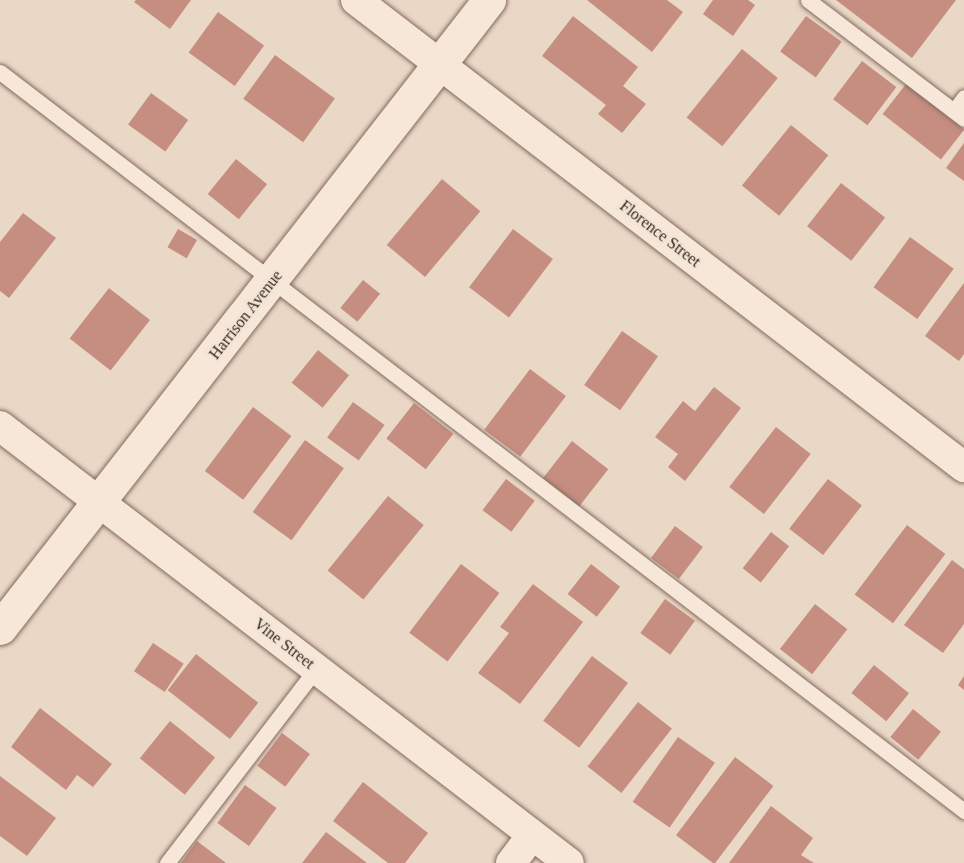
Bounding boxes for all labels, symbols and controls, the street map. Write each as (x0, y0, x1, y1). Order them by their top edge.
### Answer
street label: Florence Street (616, 196, 704, 272)
street label: Harrison Avenue (205, 266, 287, 364)
street label: Vine Street (250, 614, 318, 674)

